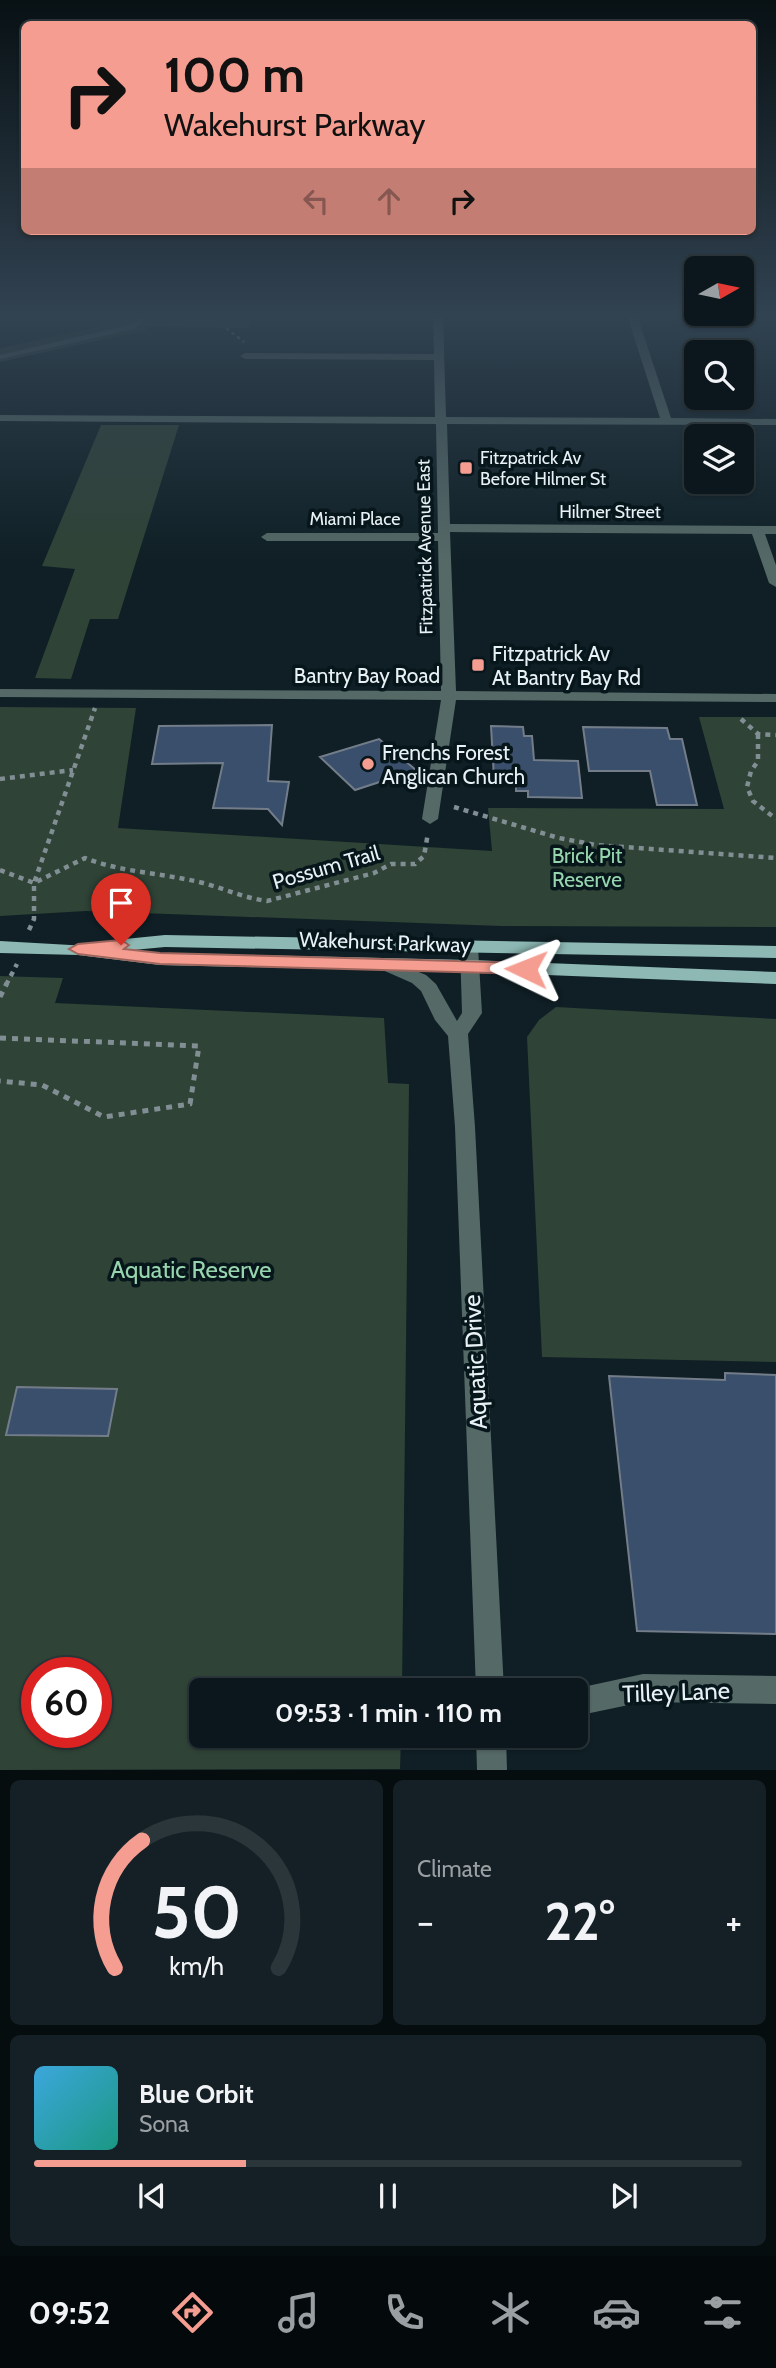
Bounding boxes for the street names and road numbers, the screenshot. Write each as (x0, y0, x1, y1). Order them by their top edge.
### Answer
street label: Fitzpatrick Avenue East (412, 459, 438, 635)
street label: Hilmer Street (559, 501, 661, 523)
street label: Miami Place (310, 508, 400, 530)
street label: Bantry Bay Road (294, 663, 440, 688)
street label: Possum Trail (270, 840, 382, 894)
street label: Wakehurst Parkway (299, 927, 472, 957)
street label: Aquatic Drive (457, 1294, 493, 1430)
street label: Tilley Lane (622, 1676, 730, 1708)

